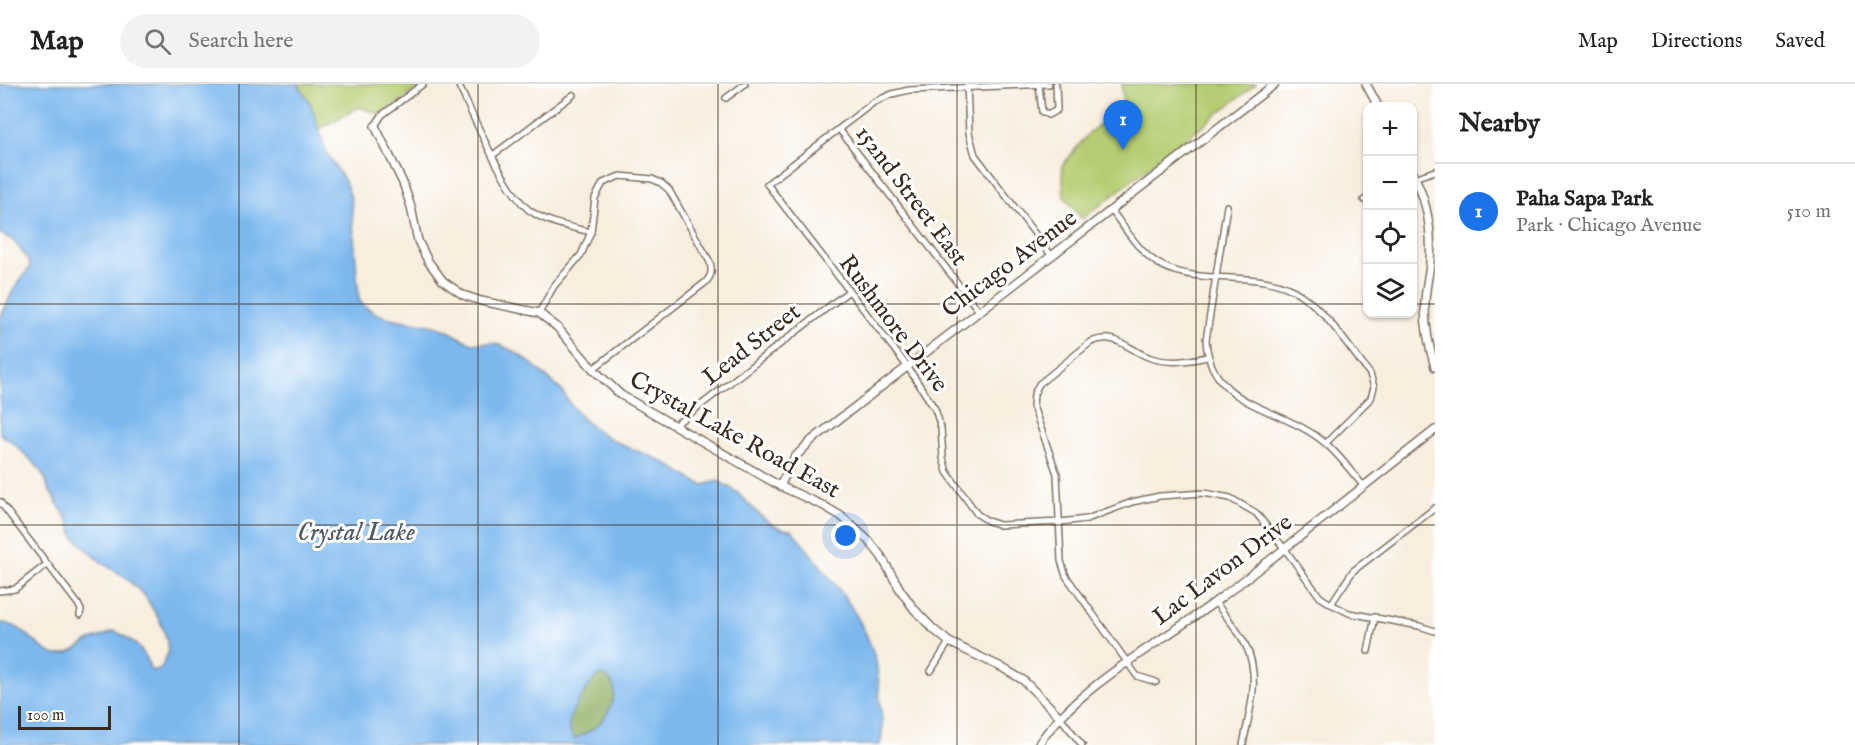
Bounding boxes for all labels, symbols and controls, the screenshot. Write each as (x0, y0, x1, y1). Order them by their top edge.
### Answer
search box (120, 14, 540, 68)
text: Map (30, 24, 84, 59)
icon: search (141, 25, 174, 58)
text: Search here (189, 27, 293, 55)
text: Map (1578, 28, 1618, 55)
text: Directions (1651, 28, 1742, 55)
text: Saved (1775, 28, 1825, 55)
pin: 1 (1104, 100, 1142, 150)
map controls (1363, 102, 1417, 318)
button: + (1363, 102, 1417, 156)
text: Nearby (1459, 107, 1540, 140)
street label: 152nd Street East (848, 119, 974, 272)
button: − (1363, 156, 1417, 210)
text: Paha Sapa Park (1516, 185, 1653, 213)
text: 1 (1475, 199, 1482, 224)
text: 510 m (1787, 199, 1831, 224)
street label: Chicago Avenue (936, 203, 1084, 325)
button: locate (1363, 210, 1417, 264)
text: Park · Chicago Avenue (1516, 213, 1702, 238)
street label: Rushmore Drive (831, 249, 955, 399)
button: layers (1363, 264, 1417, 318)
street label: Lead Street (697, 297, 807, 393)
street label: Crystal Lake Road East (624, 365, 845, 506)
street label: Lac Lavon Drive (1147, 507, 1299, 633)
water label: Crystal Lake (297, 516, 415, 549)
your location (831, 521, 860, 550)
scale bar (18, 703, 111, 730)
text: 100 m (27, 706, 64, 726)

